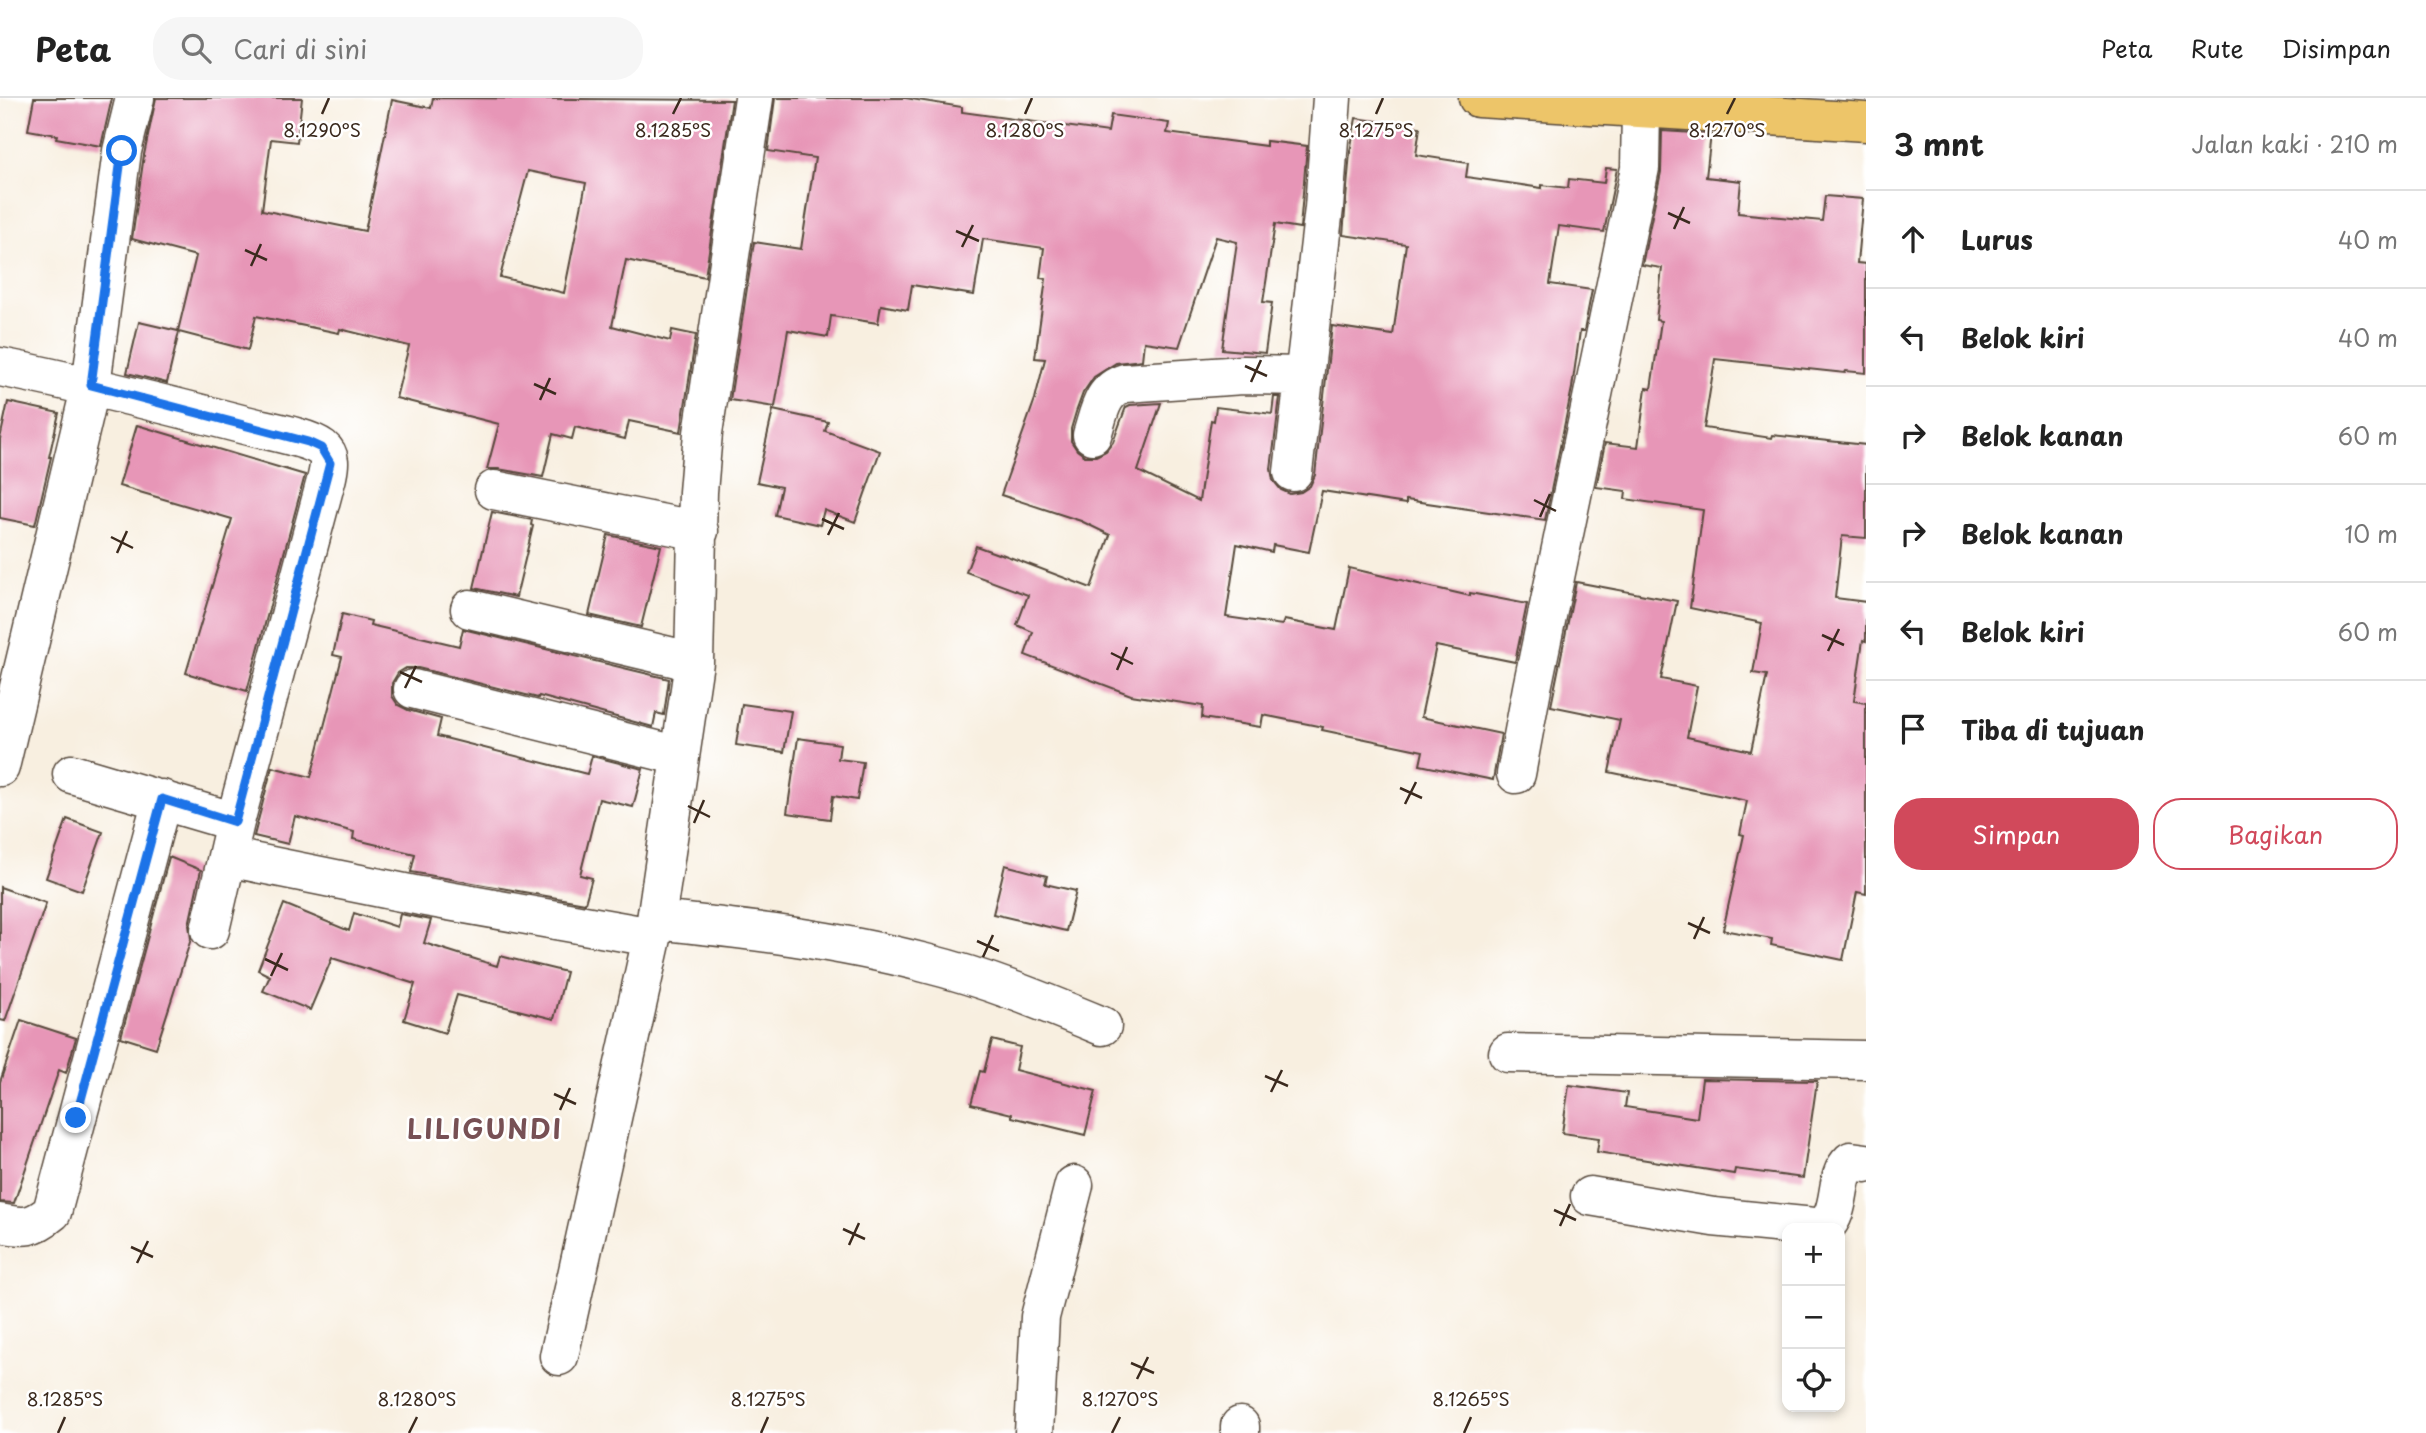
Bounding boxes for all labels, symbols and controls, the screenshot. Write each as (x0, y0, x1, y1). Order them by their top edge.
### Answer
search box (153, 17, 643, 80)
text: Peta (35, 23, 111, 73)
icon: search (177, 29, 215, 67)
text: Cari di sini (233, 29, 367, 68)
text: Peta (2101, 30, 2153, 66)
text: Rute (2191, 30, 2243, 66)
text: Disimpan (2281, 30, 2391, 66)
text: 8.1290°S (283, 116, 361, 143)
text: 8.1285°S (635, 116, 711, 143)
text: 8.1280°S (986, 116, 1064, 143)
text: 8.1275°S (1338, 116, 1414, 143)
text: 8.1270°S (1689, 116, 1765, 143)
text: 3 mnt (1894, 121, 1984, 166)
text: Jalan kaki · 210 m (2192, 126, 2398, 161)
route start (106, 135, 137, 166)
icon: ahead (1894, 220, 1932, 258)
text: Lurus (1961, 220, 2033, 259)
text: 40 m (2338, 222, 2398, 257)
icon: left (1894, 318, 1932, 356)
text: Belok kiri (1961, 318, 2084, 357)
text: 40 m (2338, 320, 2398, 355)
icon: right (1894, 416, 1932, 454)
text: Belok kanan (1961, 416, 2123, 455)
text: 60 m (2338, 418, 2398, 453)
icon: right (1894, 514, 1932, 552)
text: Belok kanan (1961, 514, 2123, 553)
text: 10 m (2344, 516, 2398, 551)
icon: left (1894, 612, 1932, 650)
text: Belok kiri (1961, 612, 2084, 651)
text: 60 m (2338, 614, 2398, 649)
icon: arrive (1894, 710, 1932, 748)
text: Tiba di tujuan (1961, 710, 2145, 749)
button: Simpan (1894, 798, 2139, 870)
button: Bagikan (2153, 798, 2398, 870)
route end (60, 1102, 91, 1133)
district label: LILIGUNDI (407, 1109, 563, 1148)
map controls (1782, 1223, 1845, 1412)
button: + (1782, 1223, 1845, 1286)
button: − (1782, 1286, 1845, 1349)
button: locate (1782, 1349, 1845, 1412)
text: 8.1285°S (27, 1385, 103, 1412)
text: 8.1280°S (378, 1385, 456, 1412)
text: 8.1275°S (730, 1385, 806, 1412)
text: 8.1270°S (1082, 1385, 1158, 1412)
text: 8.1265°S (1432, 1385, 1510, 1412)

